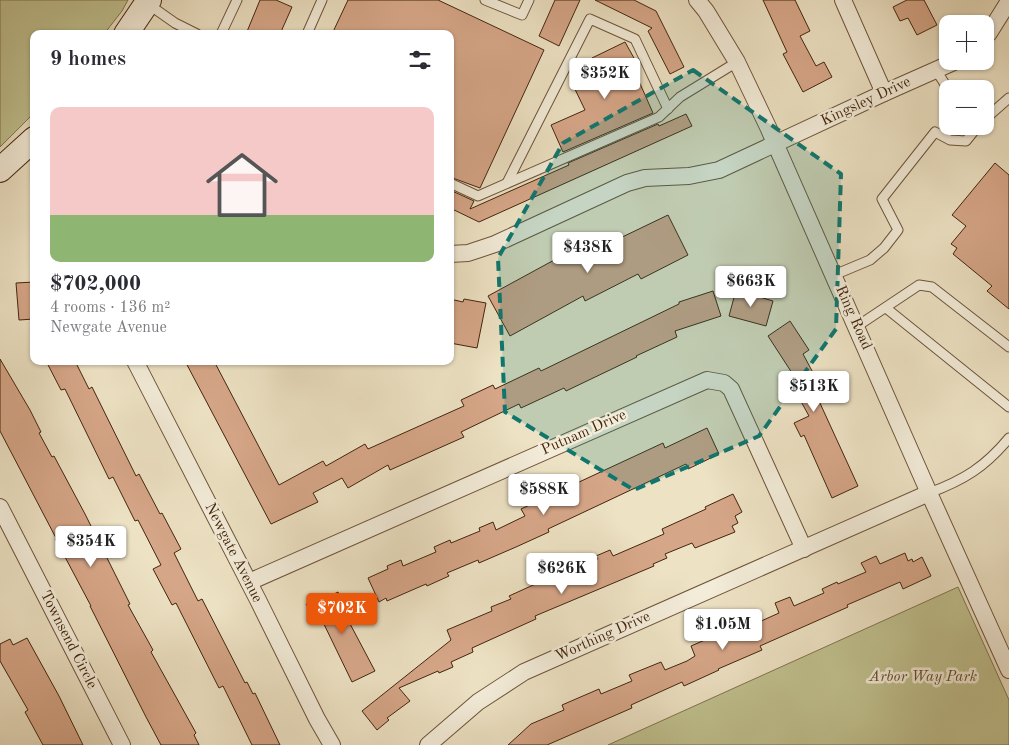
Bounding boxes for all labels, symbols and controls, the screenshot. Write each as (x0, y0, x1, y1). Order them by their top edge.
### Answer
map controls (939, 15, 994, 135)
button: + (939, 15, 994, 70)
icon: filters (406, 46, 434, 74)
text: 9 homes (50, 49, 126, 70)
pin: $352K (570, 58, 640, 100)
text: $352K (580, 66, 630, 82)
street label: Kingsley Drive (819, 75, 913, 129)
button: − (939, 80, 994, 135)
icon: home (197, 140, 287, 230)
pin: $438K (553, 232, 623, 274)
text: $438K (563, 240, 613, 256)
pin: $663K (716, 266, 786, 308)
text: $702,000 (50, 274, 141, 295)
text: $663K (726, 274, 776, 290)
street label: Ring Road (832, 284, 874, 353)
text: 4 rooms · 136 m² (50, 300, 170, 316)
text: Newgate Avenue (50, 320, 167, 336)
pin: $513K (779, 370, 849, 413)
text: $513K (789, 379, 839, 395)
street label: Putnam Drive (539, 408, 629, 458)
pin: $588K (509, 474, 579, 516)
text: $588K (519, 482, 569, 498)
street label: Newgate Avenue (201, 501, 265, 605)
pin: $354K (56, 526, 126, 568)
text: $354K (66, 534, 116, 550)
pin: $626K (527, 552, 597, 595)
text: $626K (537, 561, 587, 577)
street label: Townsend Circle (37, 589, 99, 692)
pin: $702K (307, 592, 377, 635)
text: $702K (317, 601, 367, 617)
pin: $1.05M (682, 608, 764, 651)
street label: Worthing Drive (553, 609, 653, 665)
text: $1.05M (695, 617, 751, 633)
park label: Arbor Way Park (868, 670, 977, 685)

